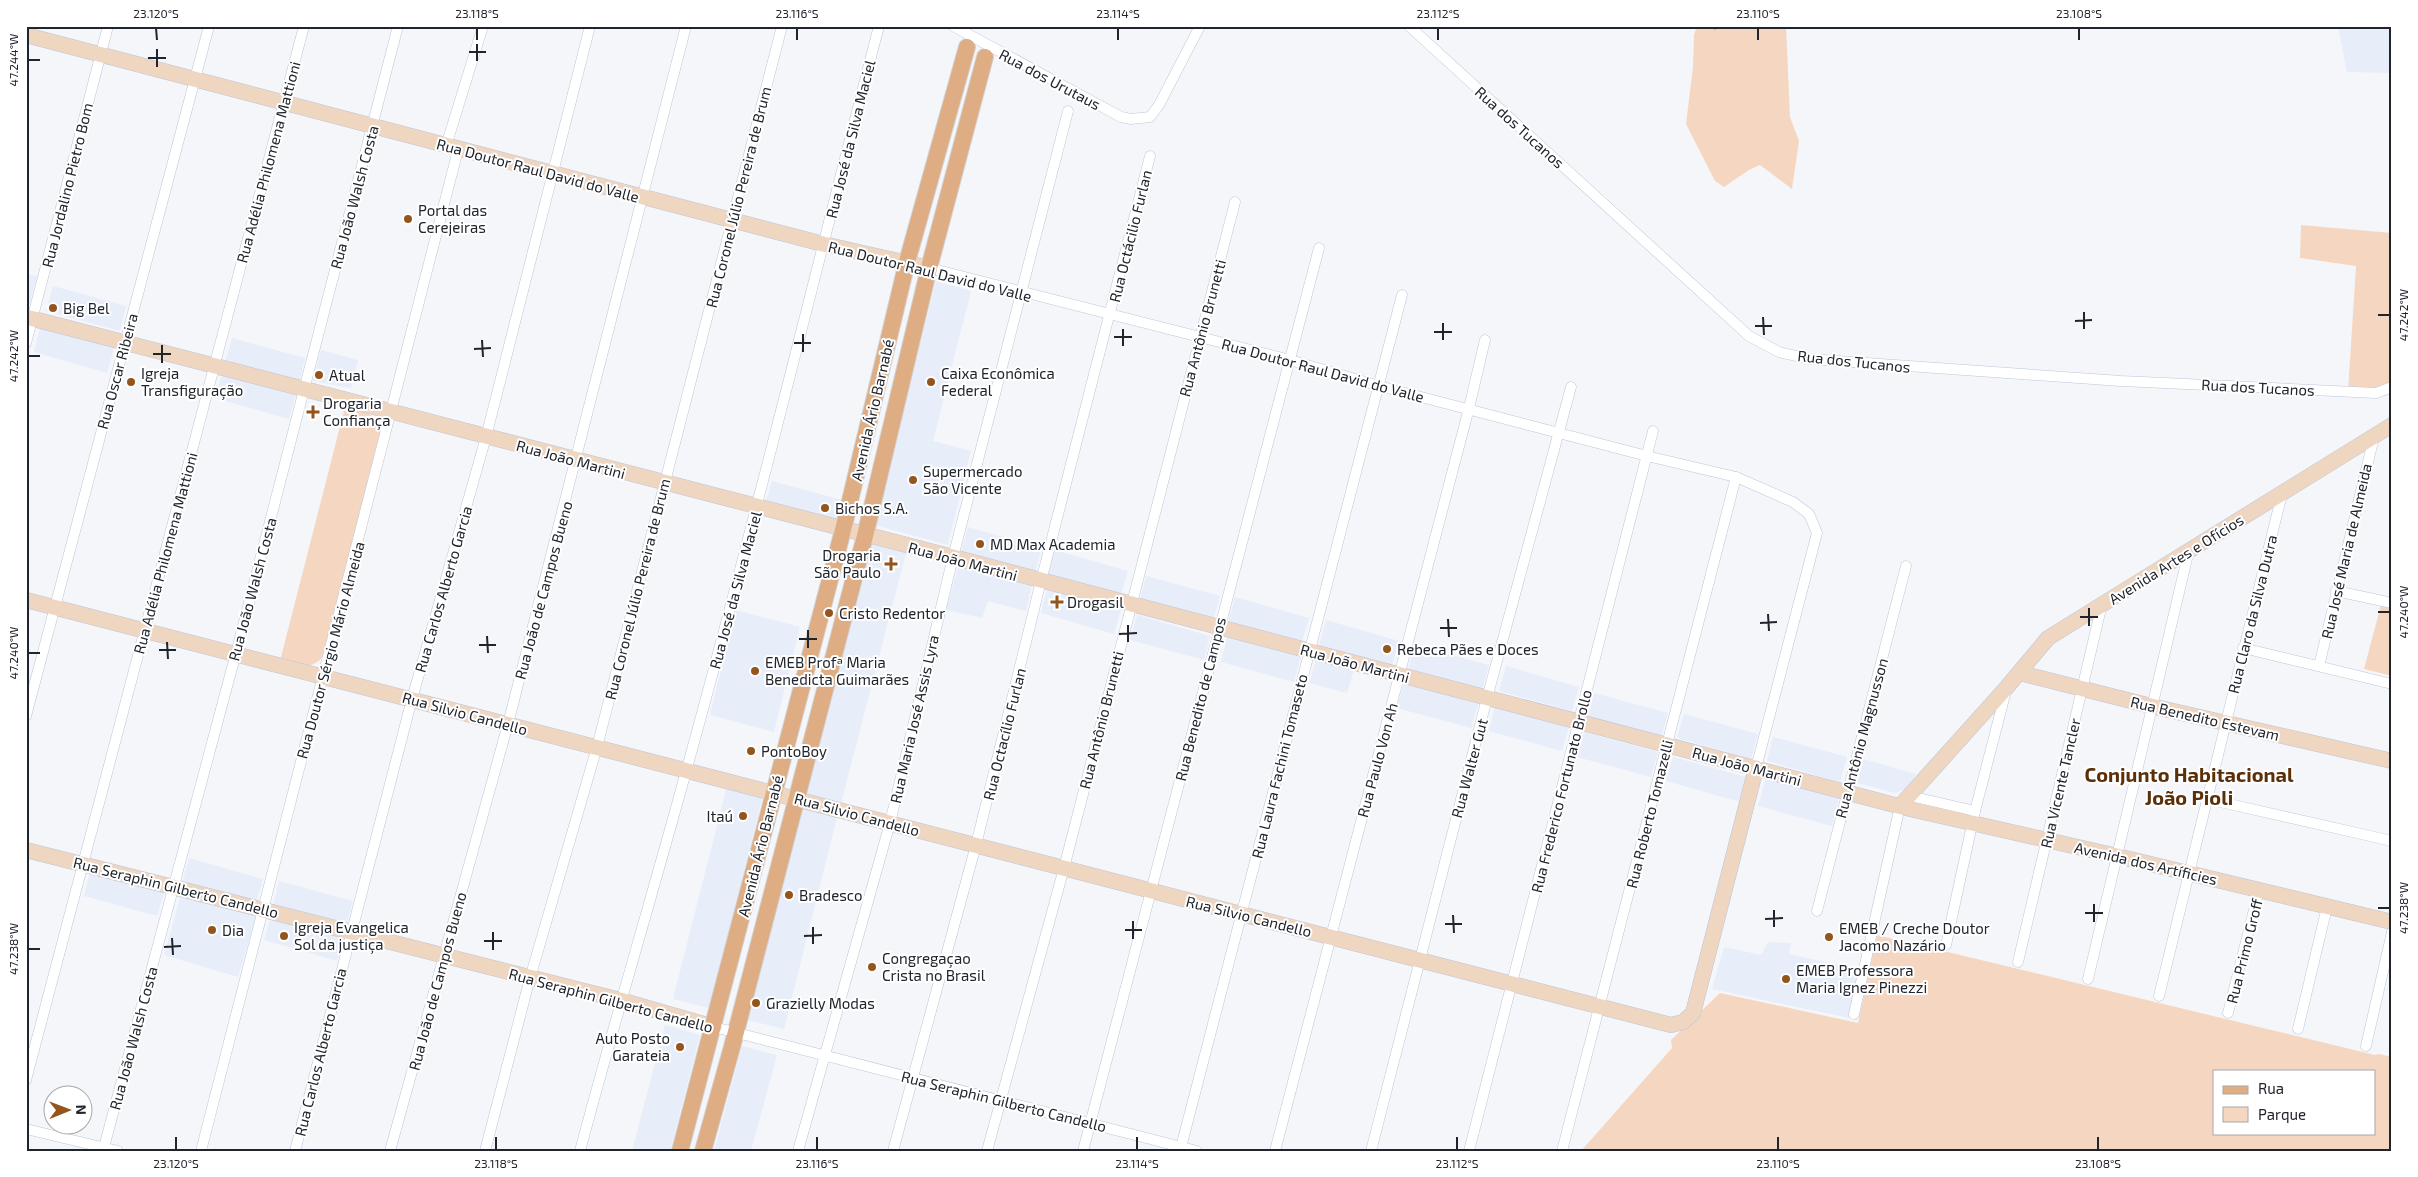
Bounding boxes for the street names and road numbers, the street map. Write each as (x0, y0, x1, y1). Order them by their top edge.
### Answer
street label: Rua dos Urutaus (996, 45, 1104, 113)
street label: Rua José da Silva Maciel (822, 57, 879, 220)
street label: Rua Adélia Philomena Mattioni (232, 59, 304, 265)
street label: Rua dos Tucanos (1472, 82, 1568, 172)
street label: Rua Coronel Júlio Pereira de Brum (702, 84, 774, 310)
street label: Rua Jordalino Pietro Bom (38, 101, 96, 269)
street label: Rua João Walsh Costa (326, 123, 382, 271)
street label: Rua Doutor Raul David do Valle (435, 134, 641, 206)
street label: Rua Octácilio Furlan (1105, 168, 1155, 304)
street label: Rua Doutor Raul David do Valle (826, 237, 1034, 305)
street label: Rua Antônio Brunetti (1175, 257, 1229, 399)
street label: Rua Oscar Ribeira (93, 311, 141, 431)
street label: Rua Doutor Raul David do Valle (1220, 334, 1426, 406)
street label: Avenida Ário Barnabé (847, 337, 897, 483)
street label: Rua dos Tucanos (1797, 346, 1911, 376)
street label: Rua dos Tucanos (2201, 375, 2315, 399)
street label: Rua João Martini (515, 436, 627, 482)
street label: Rua Adélia Philomena Mattioni (129, 450, 201, 656)
street label: Rua José Maria de Almeida (2317, 461, 2375, 641)
street label: Rua Coronel Júlio Pereira de Brum (601, 476, 673, 702)
street label: Rua João de Campos Bueno (510, 499, 576, 681)
street label: Rua Carlos Alberto Garcia (411, 504, 475, 674)
street label: Rua José da Silva Maciel (705, 509, 765, 671)
street label: Avenida Artes e Ofícios (2105, 510, 2247, 608)
street label: Rua João Walsh Costa (224, 515, 280, 663)
street label: Rua Claro da Silva Dutra (2224, 533, 2280, 695)
street label: Rua João Martini (907, 538, 1019, 584)
street label: Rua Doutor Sérgio Mário Almeida (292, 539, 368, 761)
street label: Rua Benedito de Campos (1171, 615, 1229, 783)
street label: Rua Maria José Assis Lyra (886, 633, 942, 805)
street label: Rua João Martini (1299, 640, 1411, 686)
street label: Rua Antônio Brunetti (1075, 649, 1127, 791)
street label: Rua Antônio Magnusson (1831, 656, 1891, 820)
street label: Rua Octacílio Furlan (979, 666, 1029, 802)
street label: Rua Laura Fachini Tomaseto (1247, 672, 1311, 860)
street label: Rua Silvio Candello (400, 688, 530, 738)
street label: Rua Frederico Fortunato Brollo (1527, 688, 1595, 894)
street label: Rua Benedito Estevam (2129, 692, 2281, 744)
street label: Rua Paulo Von Ah (1353, 701, 1401, 819)
street label: Rua Walter Gut (1447, 716, 1491, 820)
street label: Rua Vicente Tancler (2036, 716, 2084, 850)
street label: Rua Roberto Tomazelli (1622, 738, 1676, 890)
street label: Rua João Martini (1691, 743, 1803, 789)
street label: Avenida Ário Barnabé (734, 773, 786, 919)
street label: Rua Silvio Candello (792, 789, 922, 839)
street label: Avenida dos Artíficies (2073, 838, 2219, 888)
street label: Rua Seraphin Gilberto Candello (72, 853, 280, 921)
street label: Rua João de Campos Bueno (404, 890, 470, 1072)
street label: Rua Silvio Candello (1184, 892, 1314, 940)
street label: Rua Primo Groff (2222, 896, 2266, 1005)
street label: Rua João Walsh Costa (105, 964, 161, 1112)
street label: Rua Seraphin Gilberto Candello (507, 964, 715, 1036)
street label: Rua Carlos Alberto Garcia (290, 966, 350, 1138)
street label: Rua Seraphin Gilberto Candello (900, 1067, 1108, 1135)

